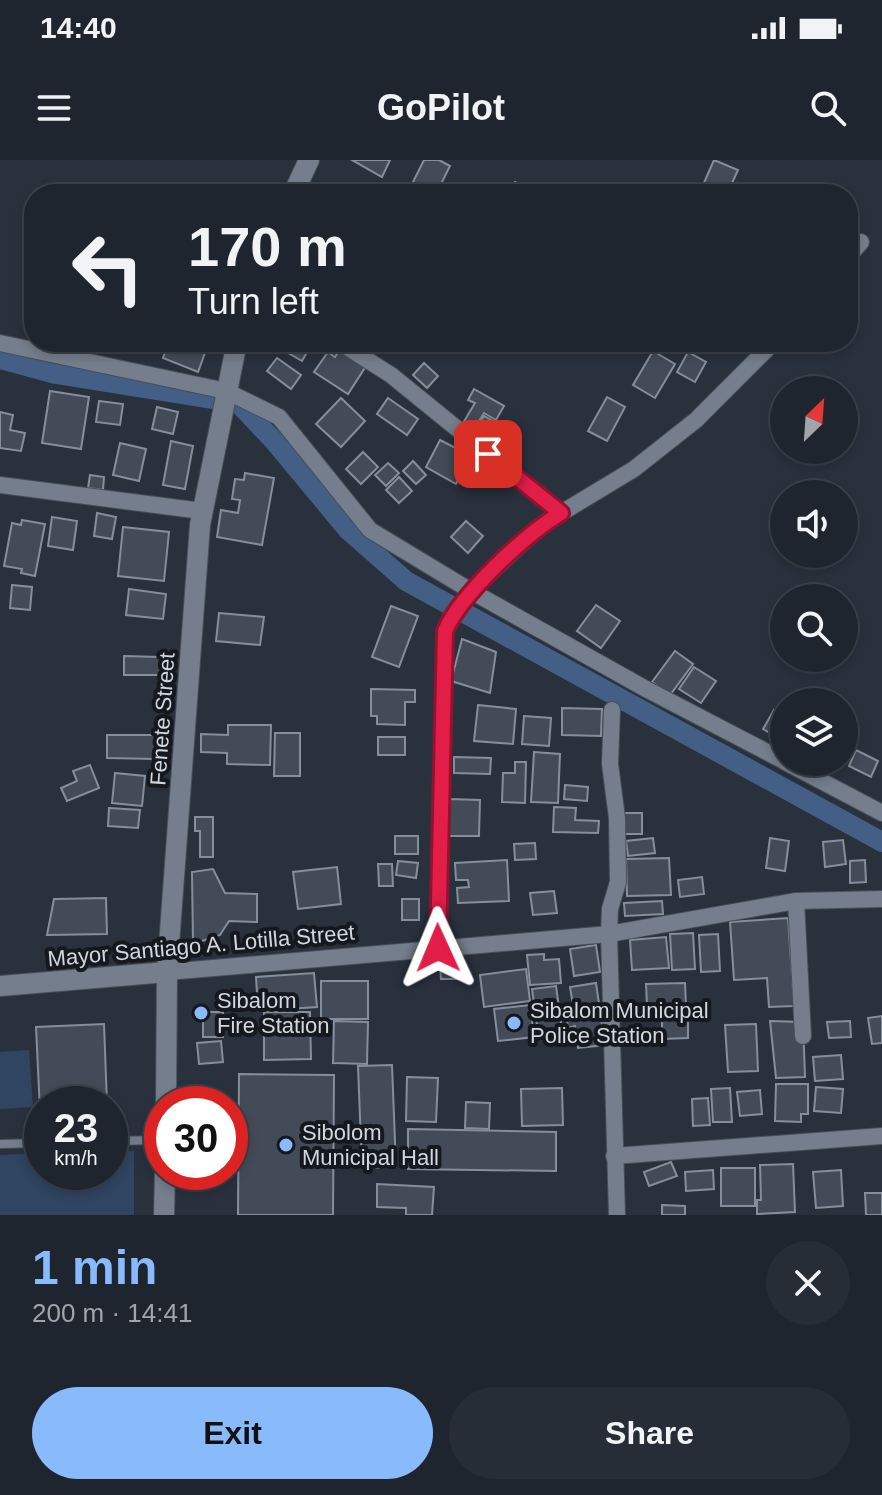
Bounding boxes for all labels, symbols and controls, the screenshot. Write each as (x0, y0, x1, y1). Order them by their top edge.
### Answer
text: 14:40 (40, 11, 117, 44)
icon: menu (32, 86, 76, 130)
icon: search (806, 86, 850, 130)
text: GoPilot (377, 87, 505, 128)
text: 170 m (188, 215, 347, 278)
icon: left (56, 216, 160, 320)
text: Turn left (188, 281, 319, 322)
north arrow (770, 376, 858, 464)
map controls (770, 376, 858, 776)
pin (454, 420, 522, 488)
icon: arrive (466, 432, 510, 476)
button: sound (770, 480, 858, 568)
button: search (770, 584, 858, 672)
street label: Fenete Street (145, 652, 180, 786)
button: layers (770, 688, 858, 776)
position arrow (396, 906, 480, 990)
street label: Mayor Santiago A. Lotilla Street (46, 920, 356, 971)
place label: Sibalom Fire Station (217, 988, 330, 1038)
place label: Sibalom Municipal Police Station (530, 998, 709, 1048)
marker: Sibalom Fire Station (192, 1004, 210, 1022)
marker: Sibalom Municipal Police Station (505, 1014, 523, 1032)
speed limit sign: 30 (144, 1086, 248, 1190)
text: 23 (54, 1106, 98, 1150)
place label: Sibolom Municipal Hall (302, 1120, 439, 1170)
marker: Sibolom Municipal Hall (277, 1136, 295, 1154)
text: km/h (54, 1147, 98, 1169)
text: 1 min (32, 1241, 157, 1294)
button: close (766, 1241, 850, 1325)
text: 200 m · 14:41 (32, 1298, 192, 1328)
button: Exit (32, 1387, 433, 1479)
button: Share (449, 1387, 850, 1479)

